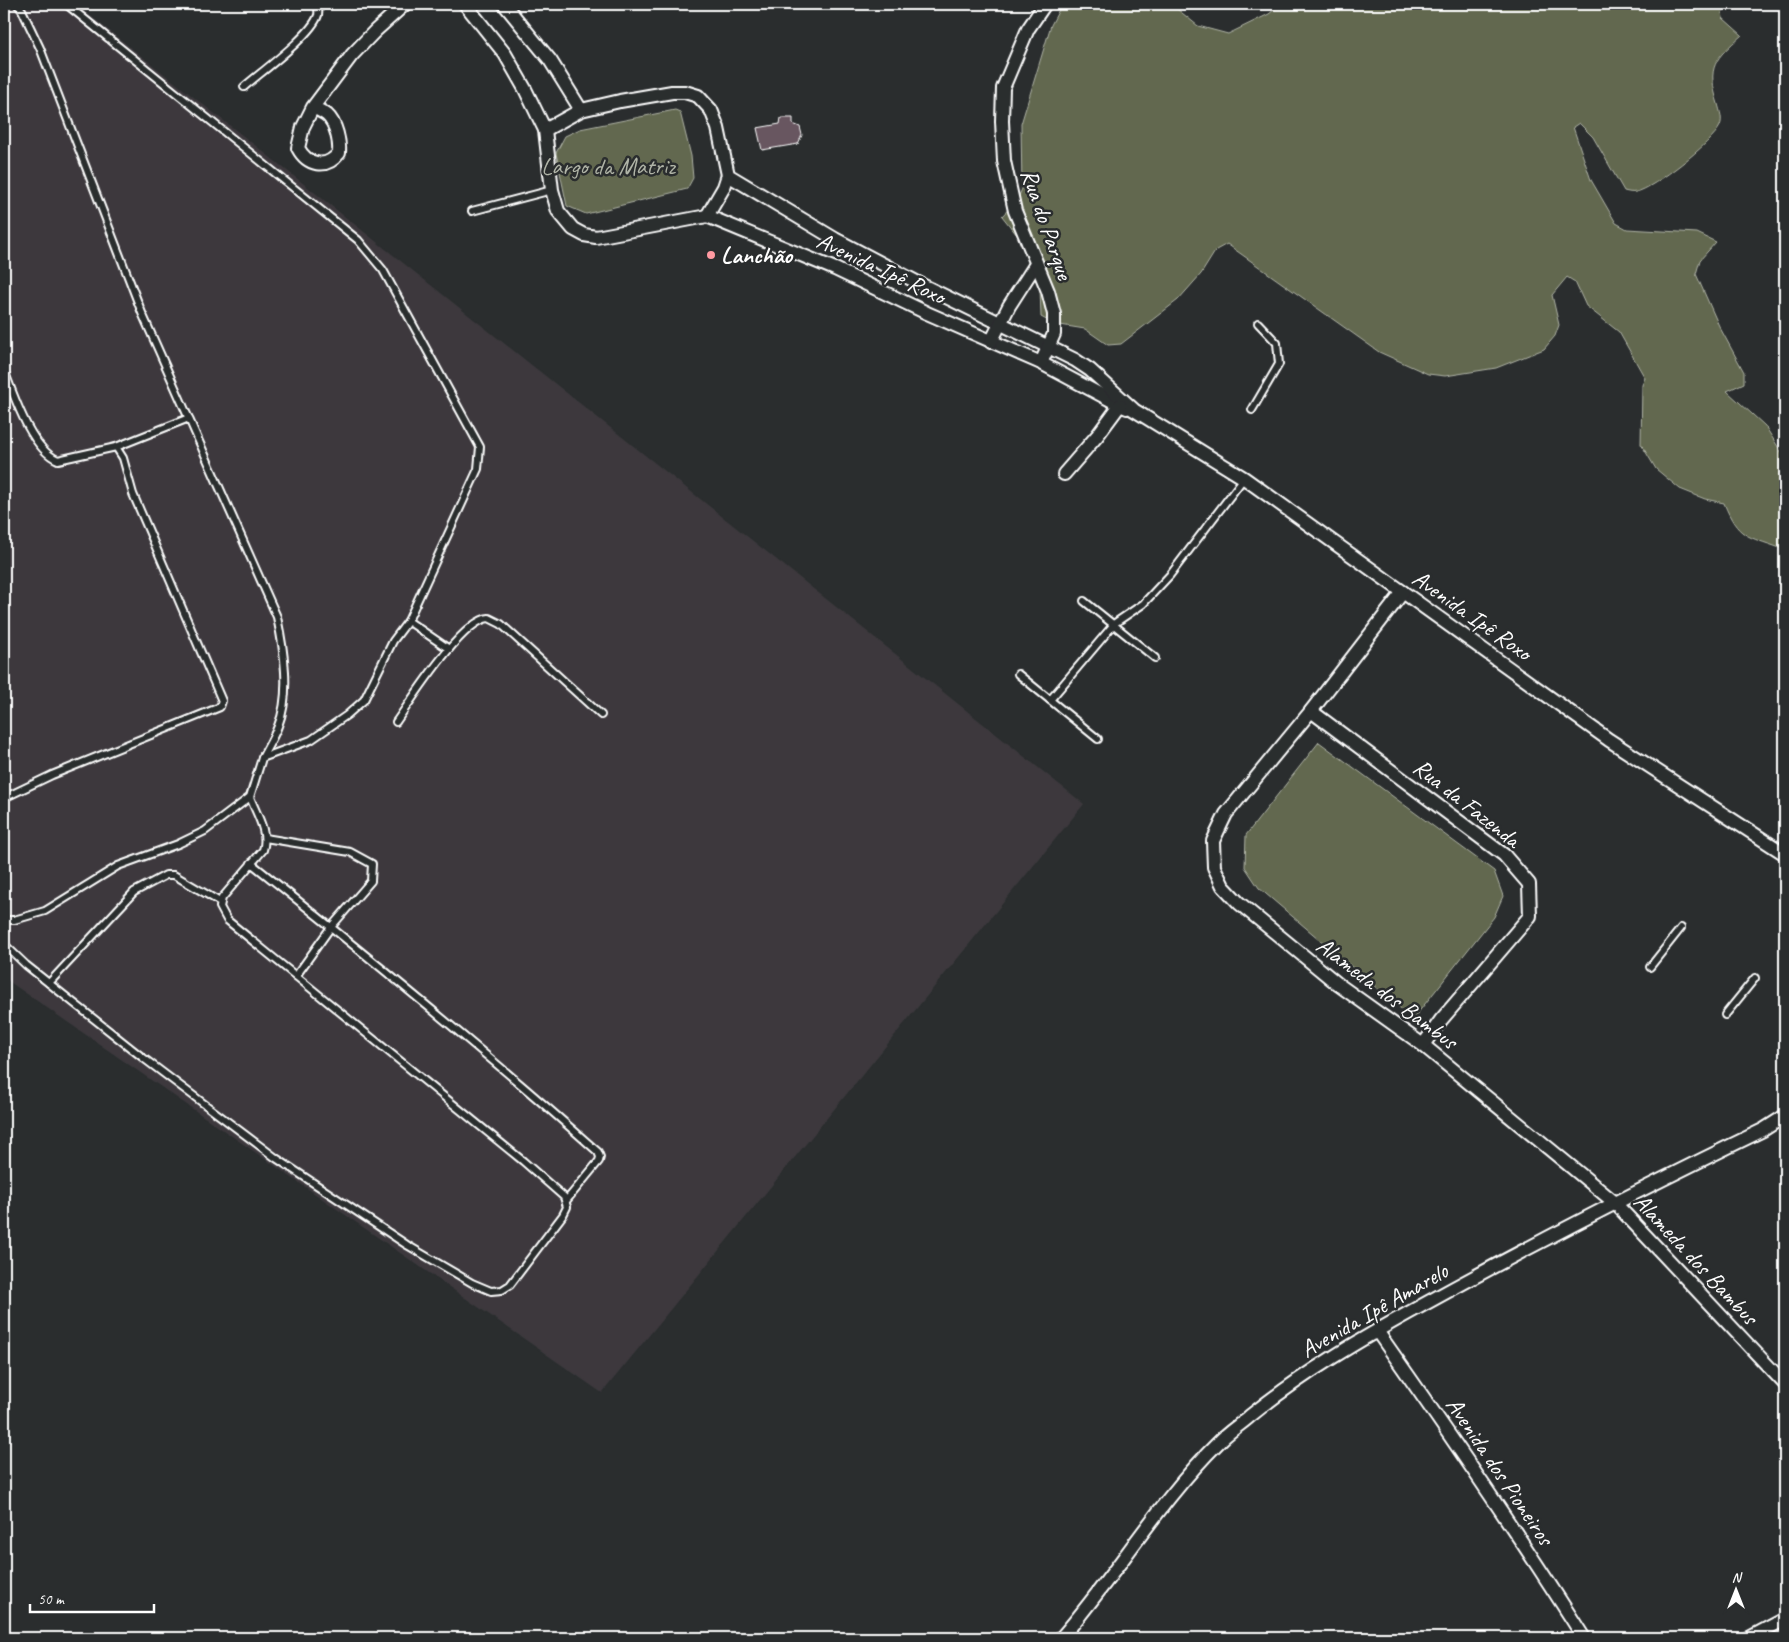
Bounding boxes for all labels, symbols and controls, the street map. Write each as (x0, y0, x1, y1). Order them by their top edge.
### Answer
park label: Largo da Matriz (541, 151, 676, 181)
street label: Rua do Parque (1014, 165, 1081, 285)
street label: Avenida Ipê Roxo (812, 225, 952, 312)
place label: Lanchão (721, 240, 794, 270)
marker: Lanchão (705, 249, 717, 261)
street label: Avenida Ipê Roxo (1407, 563, 1539, 668)
street label: Rua da Fazenda (1407, 752, 1528, 855)
street label: Alameda dos Bambus (1310, 930, 1465, 1057)
street label: Alameda dos Bambus (1627, 1187, 1766, 1332)
street label: Avenida Ipê Amarelo (1295, 1255, 1454, 1364)
street label: Avenida dos Pioneiros (1439, 1391, 1562, 1552)
north arrow (1712, 1564, 1762, 1614)
text: N (1732, 1569, 1743, 1586)
scale bar (30, 1582, 154, 1614)
text: 50 m (38, 1590, 65, 1609)

